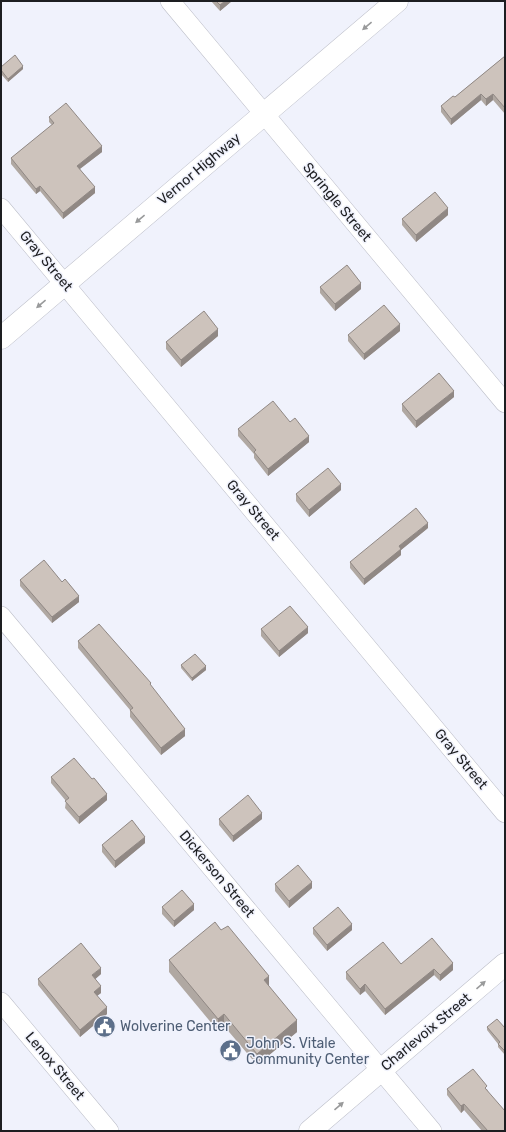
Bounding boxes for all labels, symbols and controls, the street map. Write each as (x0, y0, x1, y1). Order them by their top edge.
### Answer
one-way arrow (361, 22, 372, 31)
street label: Vernor Highway (154, 129, 244, 209)
street label: Springle Street (299, 159, 375, 245)
one-way arrow (134, 215, 145, 224)
street label: Gray Street (16, 227, 76, 295)
one-way arrow (36, 299, 46, 308)
street label: Gray Street (223, 476, 283, 544)
street label: Gray Street (431, 725, 491, 793)
street label: Dickerson Street (176, 827, 259, 921)
one-way arrow (475, 980, 486, 989)
street label: Charlevoix Street (378, 989, 475, 1075)
public building icon: Wolverine Center (92, 1013, 118, 1039)
place label: Wolverine Center (120, 1018, 231, 1035)
street label: Lenox Street (22, 1029, 89, 1104)
place label: John S. Vitale Community Center (246, 1035, 370, 1068)
public building icon: John S. Vitale Community Center (218, 1038, 244, 1064)
one-way arrow (334, 1101, 344, 1110)

